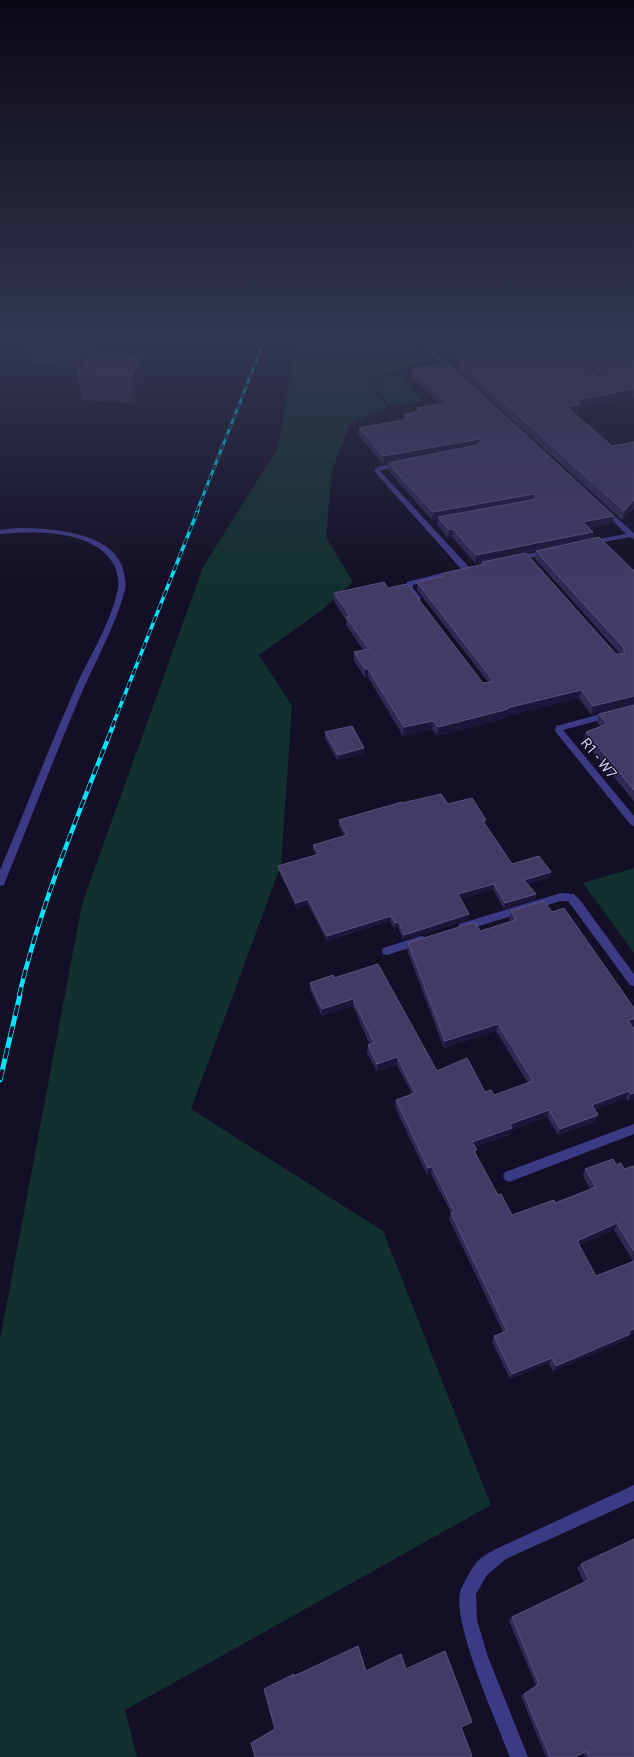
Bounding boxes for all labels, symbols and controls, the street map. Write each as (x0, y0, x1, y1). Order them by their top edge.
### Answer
street label: R1 - W7 (578, 734, 620, 782)

